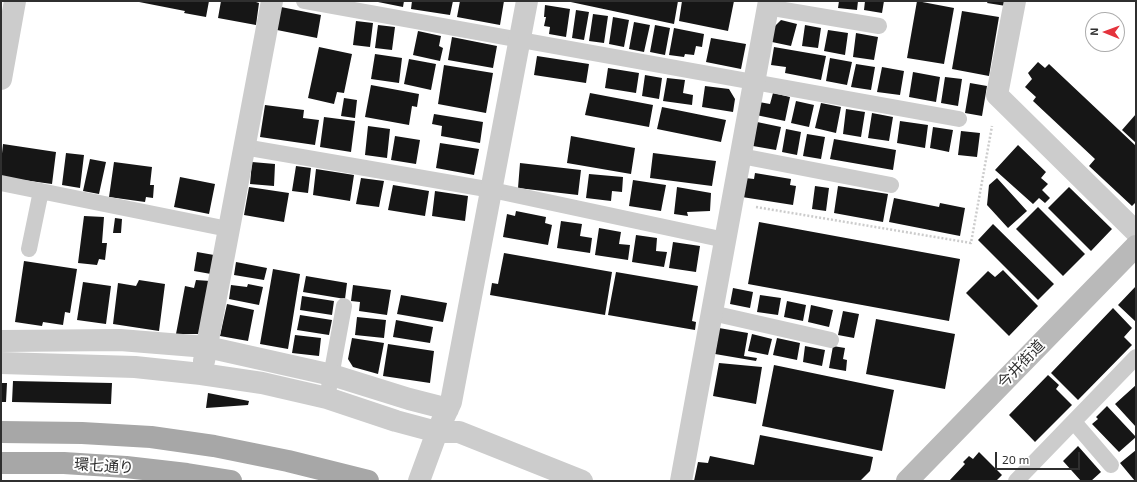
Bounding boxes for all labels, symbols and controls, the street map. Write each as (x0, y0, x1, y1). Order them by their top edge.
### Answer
north arrow (1085, 12, 1125, 52)
text: N (1087, 28, 1100, 36)
street label: 今井街道 (994, 336, 1048, 392)
scale bar (997, 444, 1082, 470)
text: 20 m (1002, 452, 1029, 466)
street label: 環七通り (73, 455, 135, 477)

